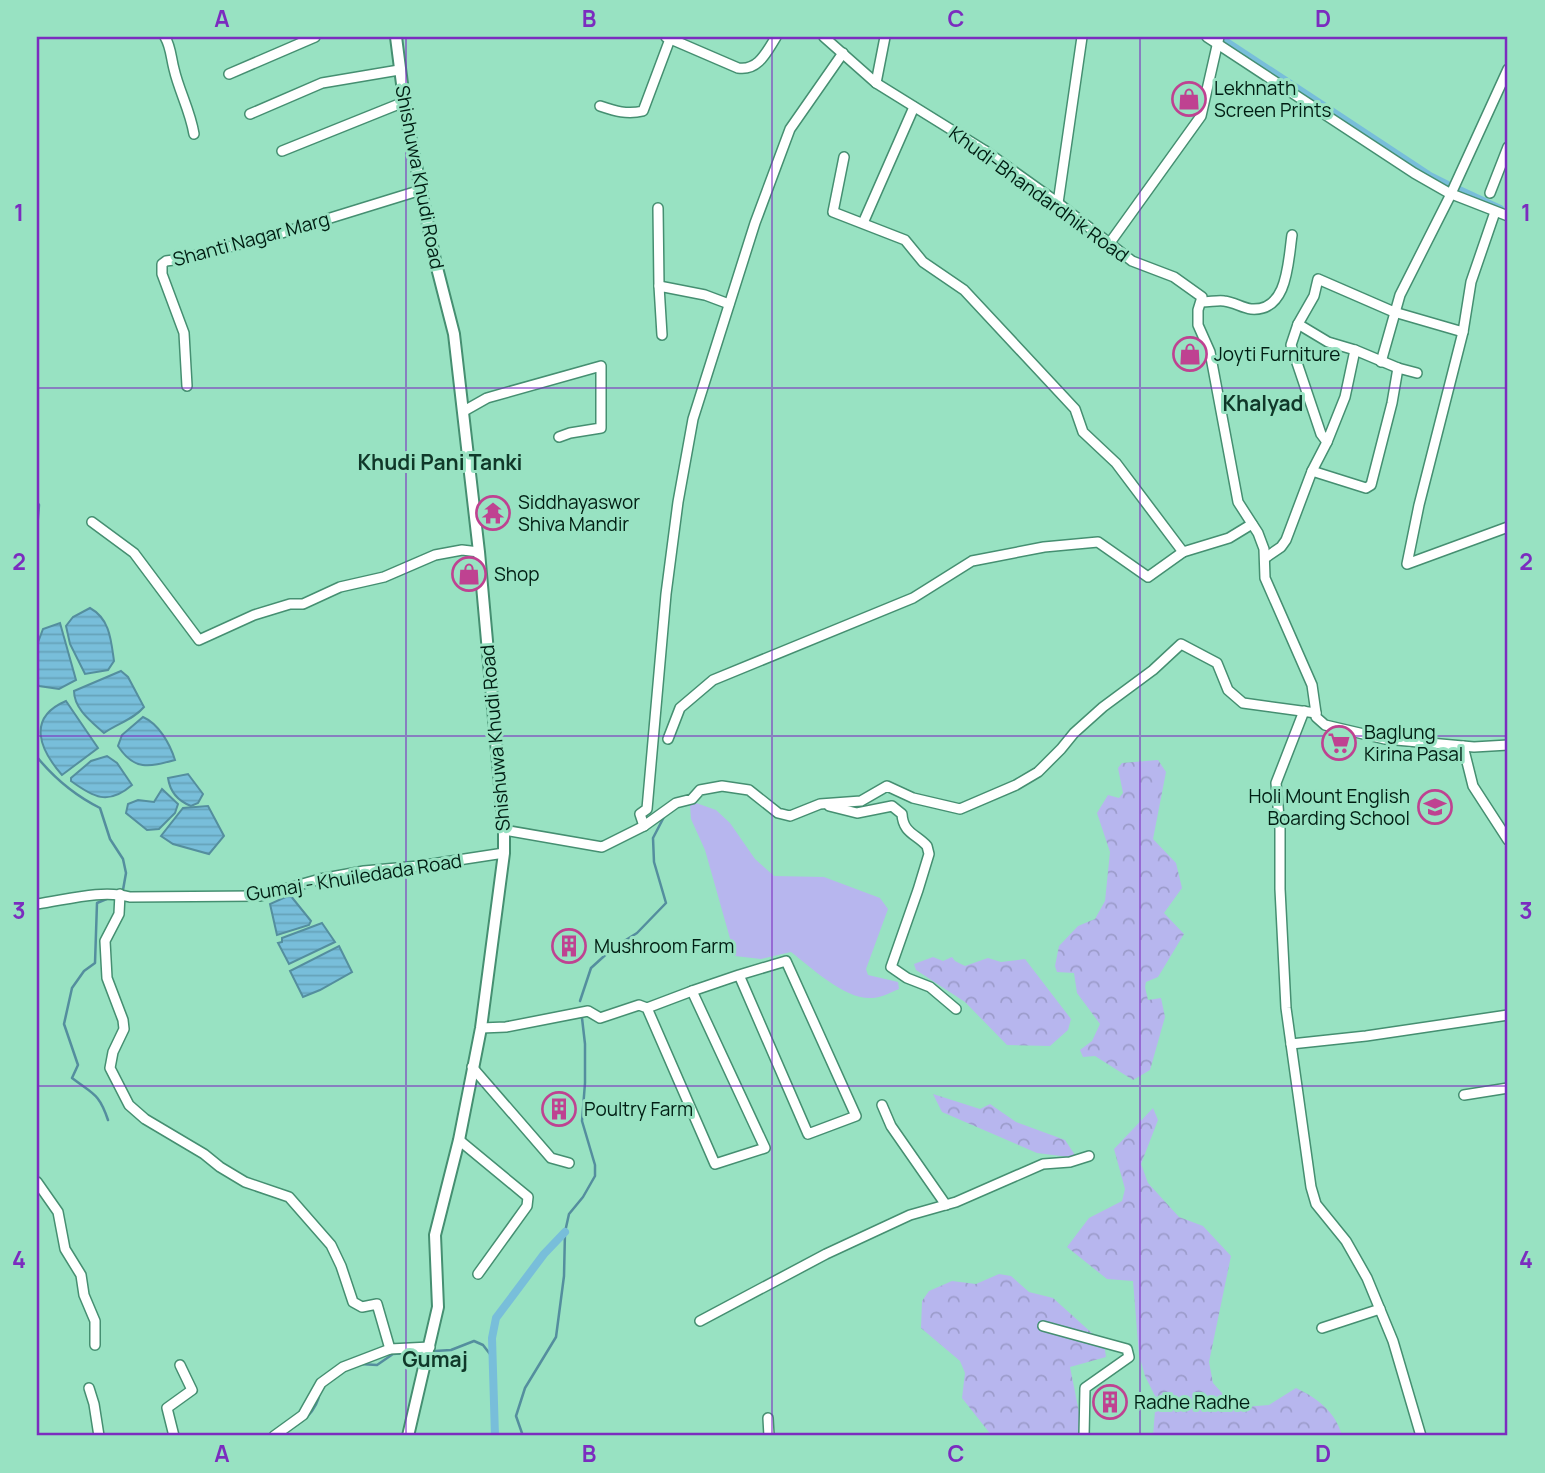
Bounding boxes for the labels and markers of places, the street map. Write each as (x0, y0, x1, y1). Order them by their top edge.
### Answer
place label: Lekhnath Screen Prints (1214, 75, 1332, 123)
shop icon: Lekhnath Screen Prints (1170, 80, 1208, 118)
shop icon: Joyti Furniture (1171, 335, 1209, 373)
place label: Joyti Furniture (1214, 341, 1340, 367)
place label: Siddhayaswor Shiva Mandir (518, 489, 640, 537)
temple icon: Siddhayaswor Shiva Mandir (474, 494, 512, 532)
shop icon: Shop (450, 555, 488, 593)
place label: Shop (494, 561, 540, 587)
place label: Baglung Kirina Pasal (1364, 719, 1463, 767)
supermarket icon: Baglung Kirina Pasal (1320, 724, 1358, 762)
place label: Holi Mount English Boarding School (1248, 783, 1410, 831)
school or university icon: Holi Mount English Boarding School (1416, 788, 1454, 826)
building icon: Mushroom Farm (550, 927, 588, 965)
place label: Mushroom Farm (594, 933, 734, 959)
building icon: Poultry Farm (540, 1090, 578, 1128)
place label: Poultry Farm (584, 1096, 693, 1122)
building icon: Radhe Radhe (1091, 1383, 1129, 1421)
place label: Radhe Radhe (1134, 1389, 1250, 1415)

